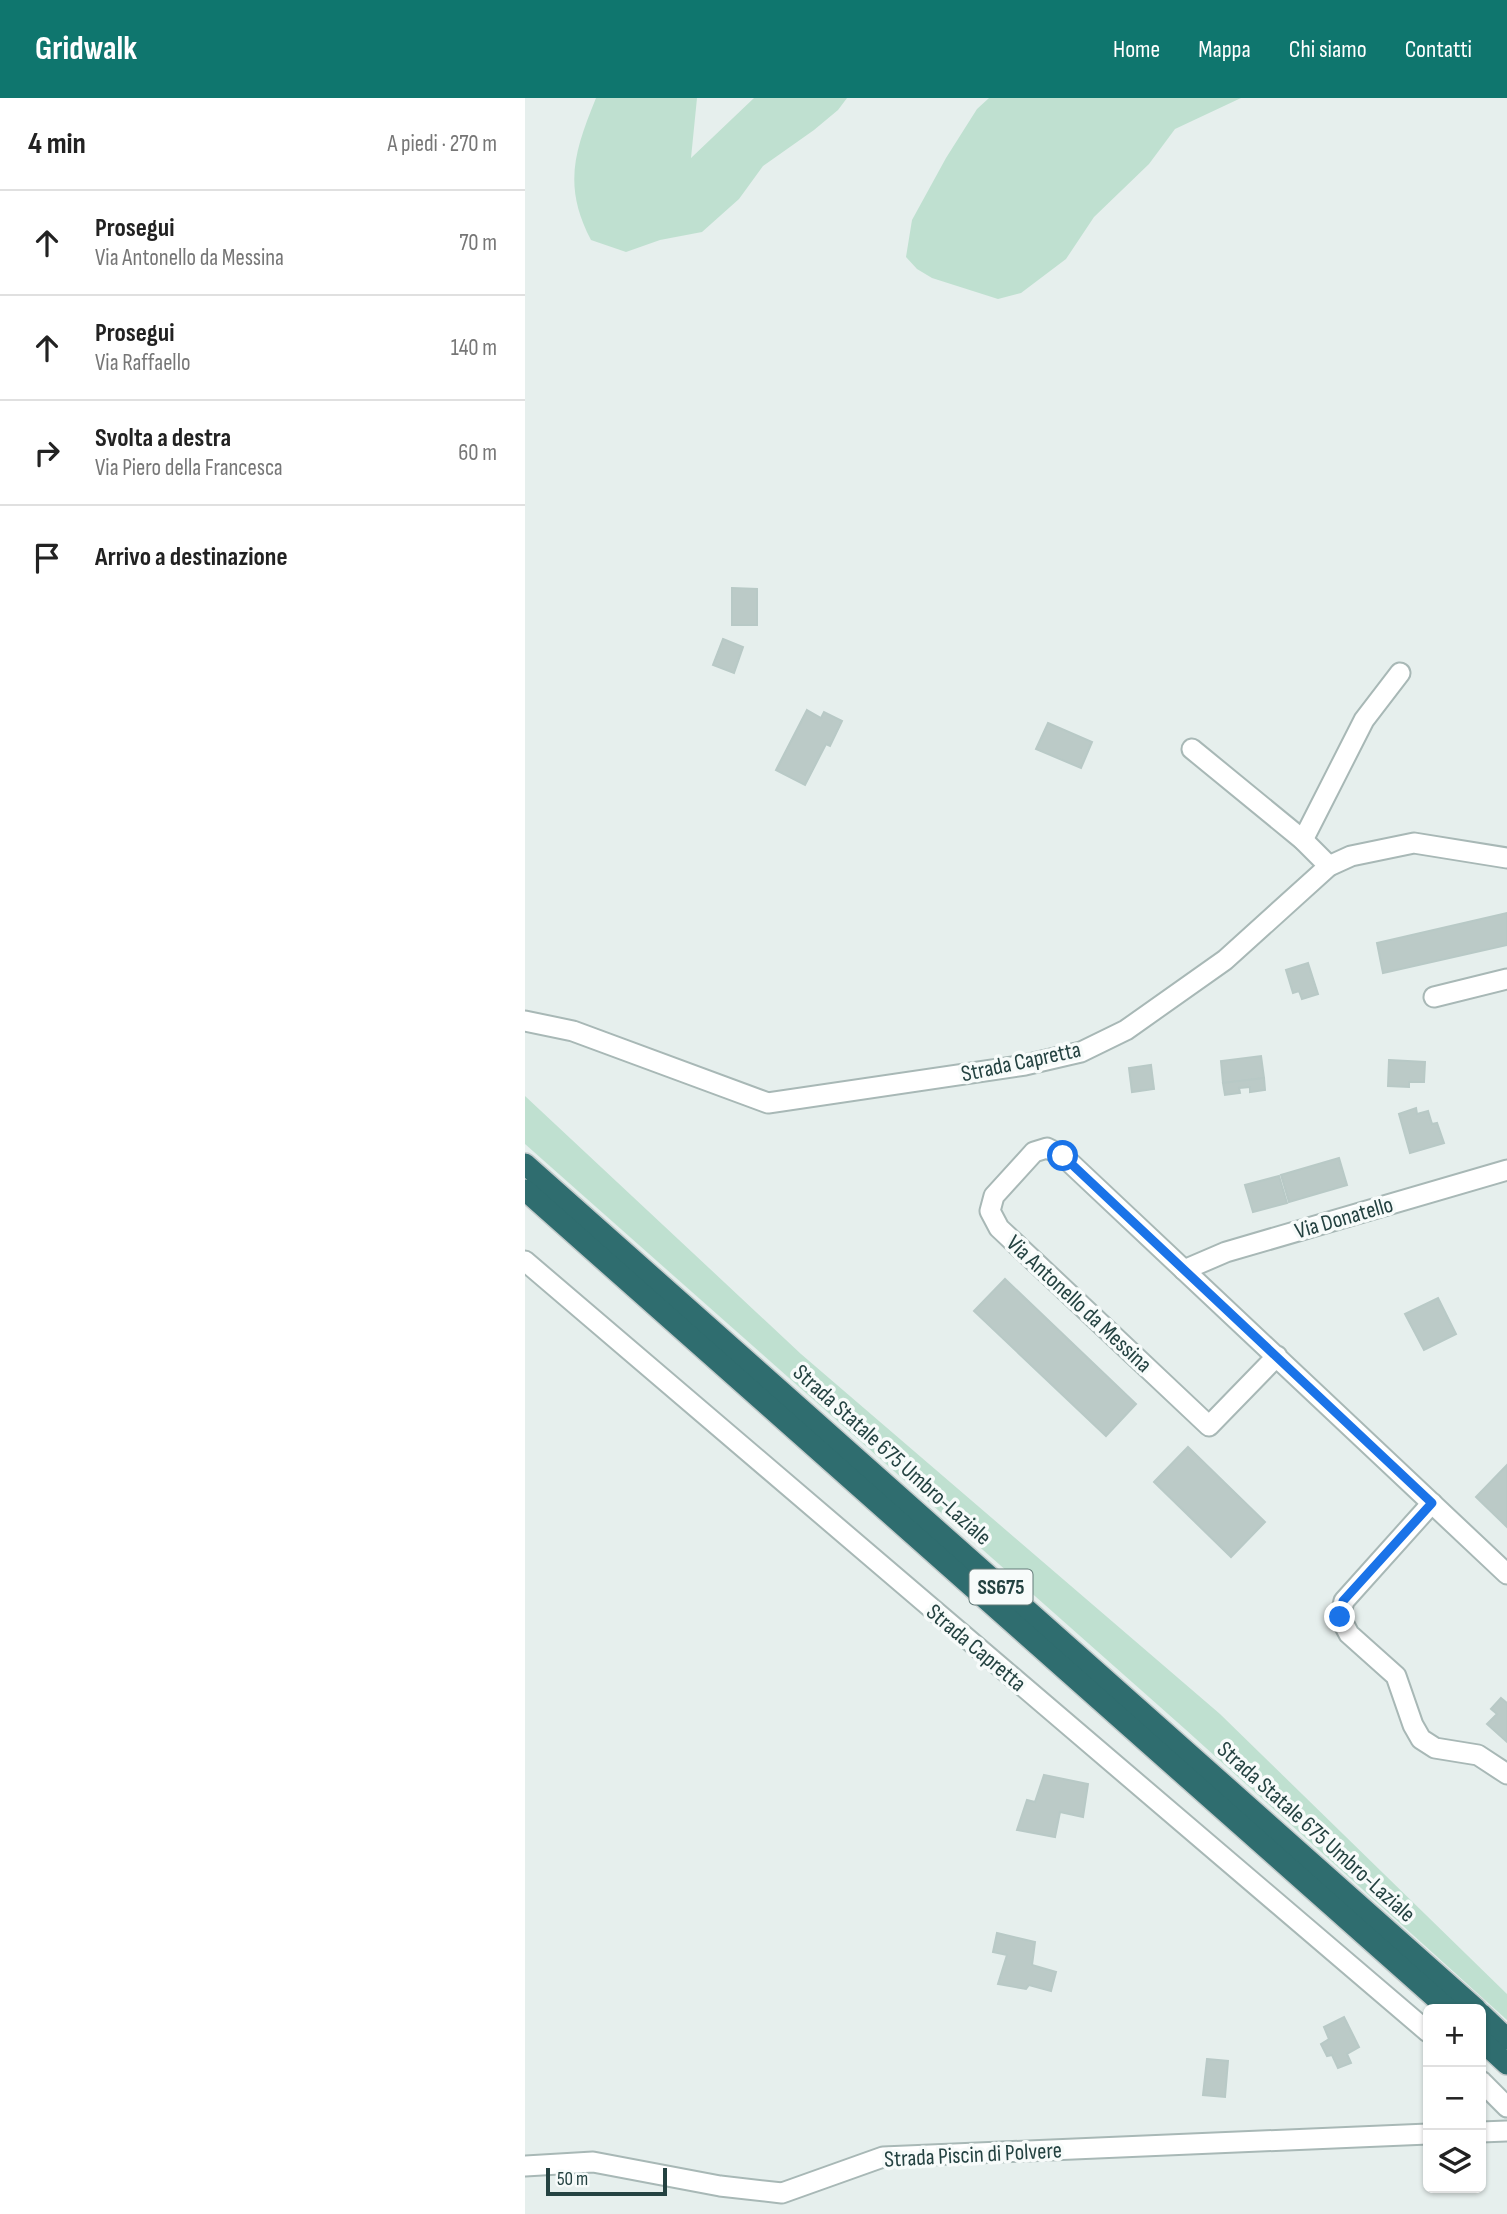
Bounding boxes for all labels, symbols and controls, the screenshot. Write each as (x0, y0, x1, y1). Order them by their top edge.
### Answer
text: Gridwalk (35, 29, 137, 69)
text: Home (1113, 35, 1160, 64)
text: Mappa (1198, 35, 1251, 64)
text: Chi siamo (1289, 35, 1367, 64)
text: Contatti (1405, 35, 1472, 64)
text: 4 min (28, 126, 86, 162)
text: A piedi · 270 m (387, 130, 497, 158)
text: Prosegui (95, 213, 174, 244)
icon: ahead (28, 224, 66, 262)
text: 70 m (459, 229, 497, 257)
text: Via Antonello da Messina (95, 244, 284, 272)
text: Prosegui (95, 318, 174, 349)
icon: ahead (28, 329, 66, 367)
text: 140 m (451, 334, 497, 362)
text: Via Raffaello (95, 349, 190, 377)
text: Svolta a destra (95, 423, 231, 454)
icon: right (28, 434, 66, 472)
text: 60 m (458, 439, 497, 467)
text: Via Piero della Francesca (95, 454, 283, 482)
icon: arrive (28, 539, 66, 577)
text: Arrivo a destinazione (95, 542, 288, 573)
street label: Strada Capretta (959, 1036, 1083, 1088)
route start (1047, 1140, 1078, 1171)
street label: Via Donatello (1292, 1191, 1396, 1245)
street label: Via Antonello da Messina (1000, 1229, 1158, 1379)
street label: Strada Statale 675 Umbro-Laziale (787, 1359, 997, 1551)
road number: SS675 (969, 1570, 1033, 1604)
street label: Strada Capretta (921, 1598, 1031, 1698)
route end (1324, 1601, 1355, 1632)
street label: Strada Statale 675 Umbro-Laziale (1211, 1736, 1421, 1928)
map controls (1423, 2004, 1486, 2193)
button: + (1423, 2004, 1486, 2067)
button: − (1423, 2067, 1486, 2130)
button: layers (1423, 2130, 1486, 2193)
street label: Strada Piscin di Polvere (883, 2136, 1063, 2174)
scale bar (546, 2165, 667, 2197)
text: 50 m (557, 2168, 588, 2191)

